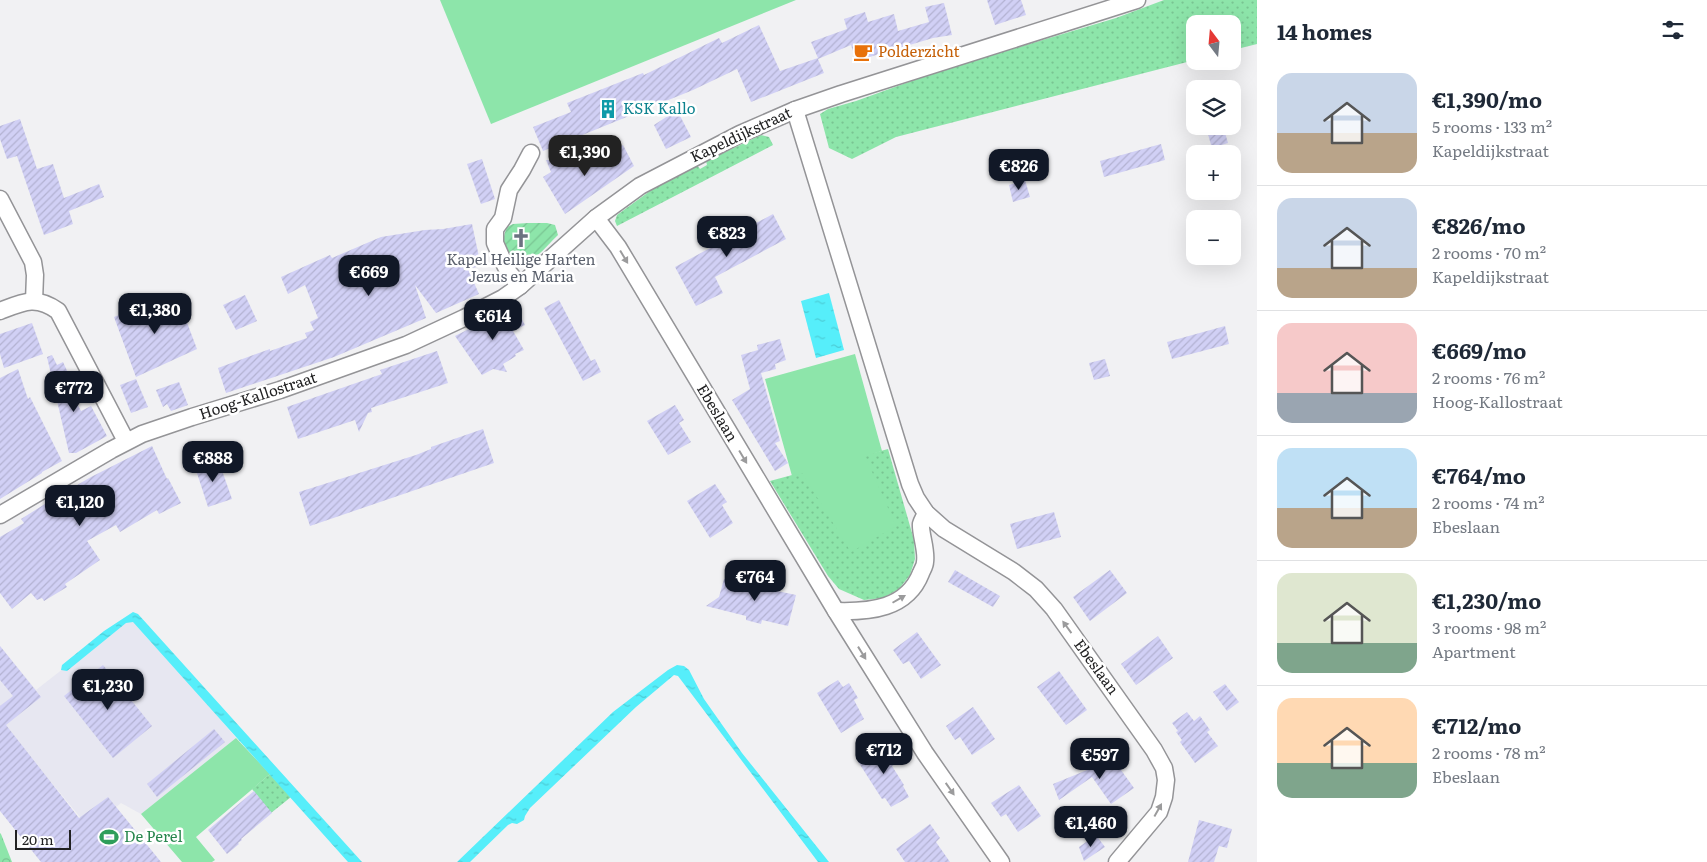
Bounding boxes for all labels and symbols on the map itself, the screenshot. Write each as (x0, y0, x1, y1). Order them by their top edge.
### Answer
north arrow (1186, 15, 1241, 70)
place label: Polderzicht (878, 39, 959, 62)
cafe icon: Polderzicht (852, 41, 874, 63)
place label: KSK Kallo (623, 96, 696, 119)
building icon: KSK Kallo (597, 98, 619, 120)
street label: Kapeldijkstraat (686, 100, 795, 167)
pin: €1,390 (544, 134, 626, 177)
pin: €826 (989, 148, 1049, 191)
pin: €823 (697, 216, 757, 258)
church icon: Kapel Heilige Harten Jezus en Maria (510, 227, 532, 249)
place label: Kapel Heilige Harten Jezus en Maria (446, 247, 596, 287)
one-way arrow (619, 251, 628, 264)
pin: €669 (339, 254, 399, 297)
pin: €1,380 (114, 292, 196, 335)
pin: €614 (463, 298, 523, 341)
street label: Hoog-Kallostraat (196, 365, 319, 424)
pin: €772 (44, 370, 104, 413)
street label: Ebeslaan (692, 379, 745, 446)
pin: €888 (183, 440, 243, 483)
one-way arrow (739, 450, 748, 463)
pin: €1,120 (39, 484, 121, 527)
pin: €764 (725, 560, 785, 602)
one-way arrow (893, 594, 906, 603)
one-way arrow (1062, 620, 1072, 634)
street label: Ebeslaan (1069, 634, 1125, 699)
one-way arrow (857, 646, 866, 659)
pin: €1,230 (67, 668, 149, 711)
pin: €712 (854, 732, 914, 775)
pin: €597 (1070, 738, 1130, 780)
one-way arrow (945, 782, 955, 796)
one-way arrow (1154, 803, 1162, 818)
pin: €1,460 (1050, 806, 1132, 848)
place label: De Perel (124, 824, 182, 847)
sports icon: De Perel (98, 826, 120, 848)
scale bar (15, 827, 71, 850)

